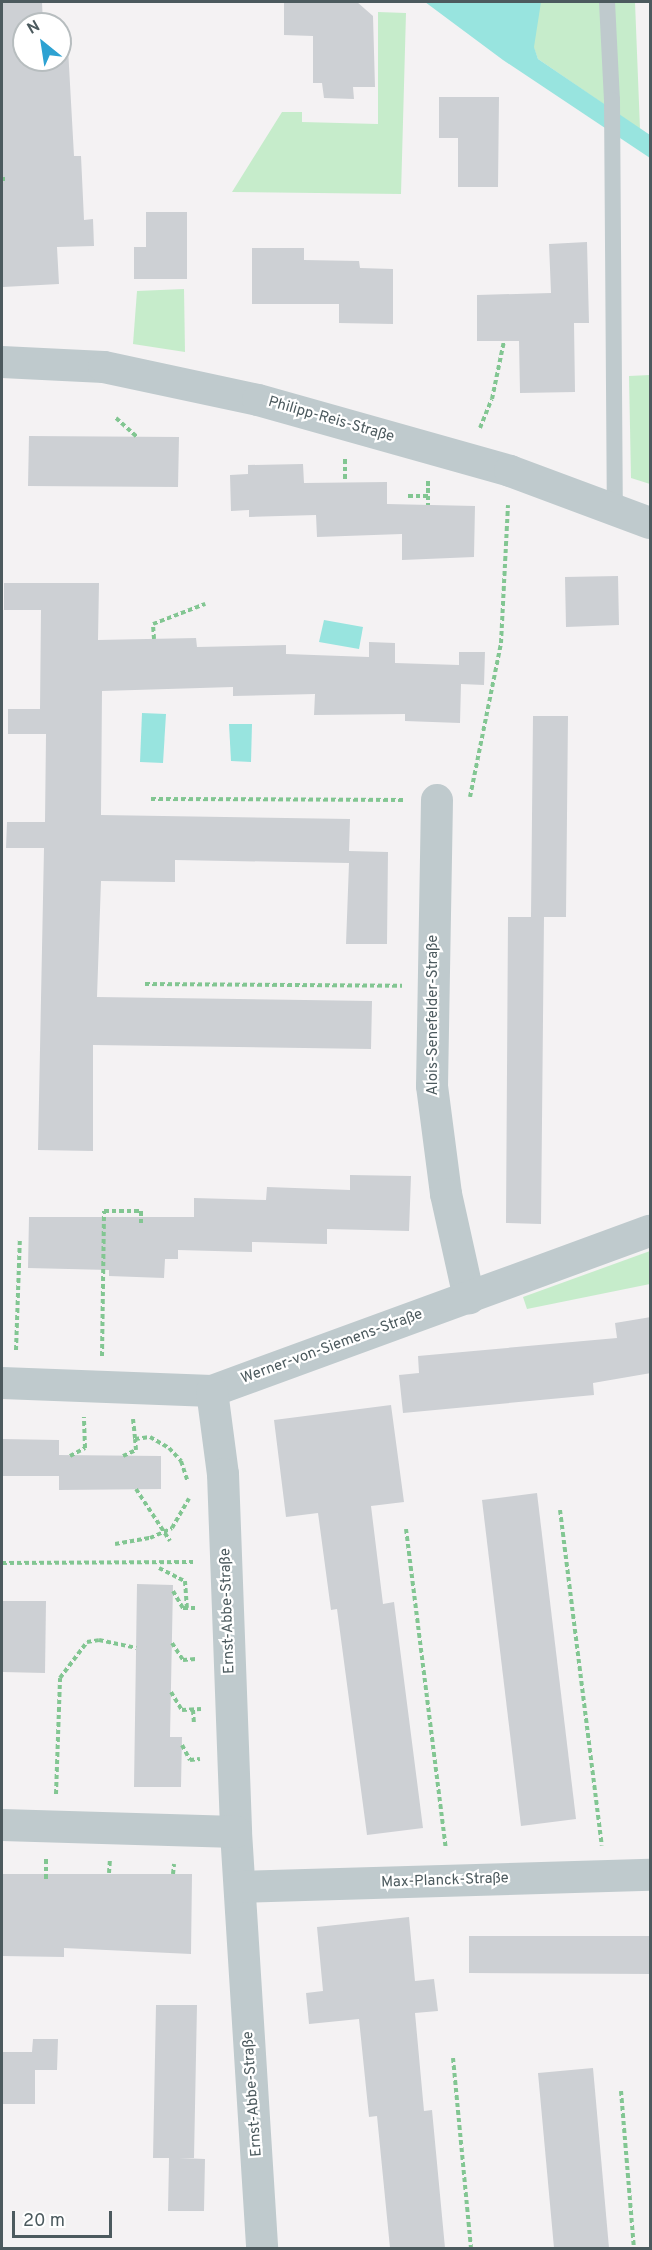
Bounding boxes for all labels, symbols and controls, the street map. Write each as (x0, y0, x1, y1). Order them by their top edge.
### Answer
north arrow (12, 12, 72, 72)
text: N (24, 17, 44, 40)
street label: Philipp-Reis-Straße (266, 393, 396, 447)
street label: Alois-Senefelder-Straße (425, 935, 443, 1095)
street label: Werner-von-Siemens-Straße (239, 1306, 425, 1388)
street label: Ernst-Abbe-Straße (217, 1548, 239, 1674)
street label: Max-Planck-Straße (381, 1870, 509, 1892)
street label: Ernst-Abbe-Straße (240, 2031, 266, 2157)
scale bar (15, 2199, 116, 2237)
text: 20 m (23, 2210, 65, 2233)

